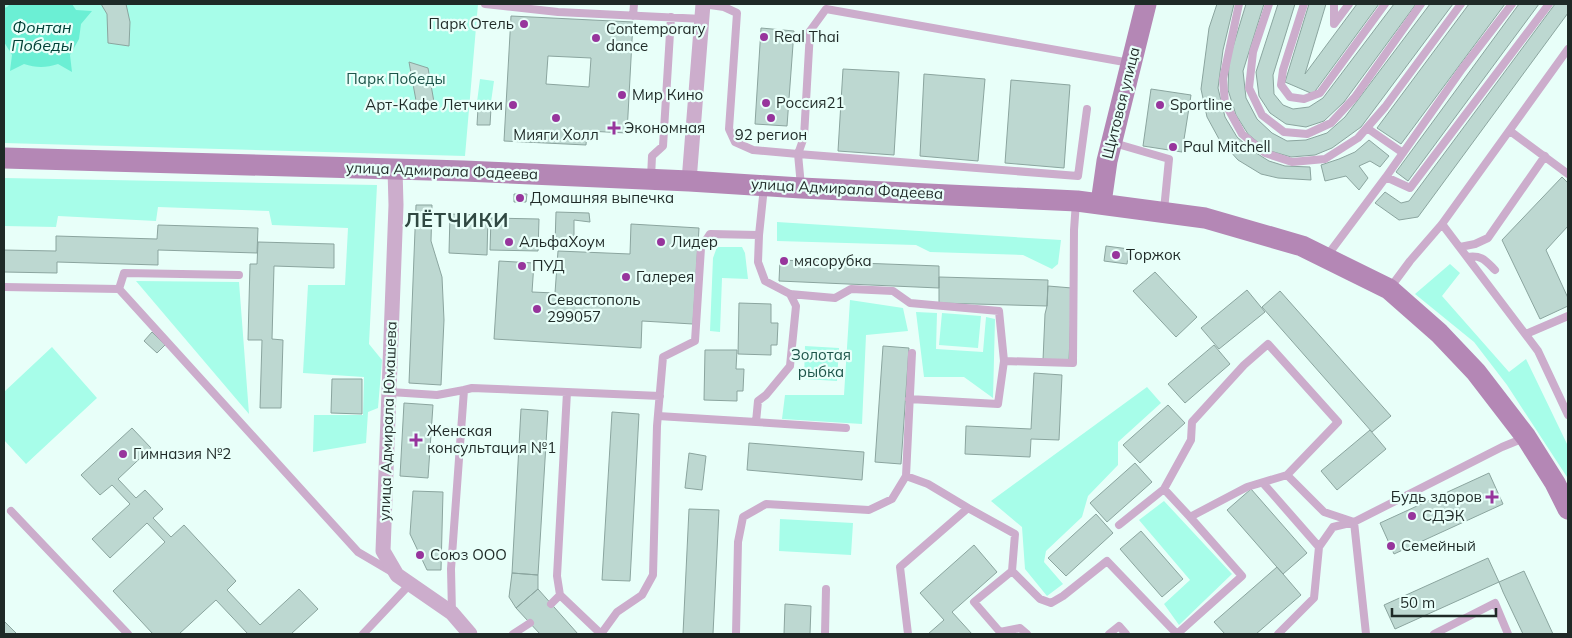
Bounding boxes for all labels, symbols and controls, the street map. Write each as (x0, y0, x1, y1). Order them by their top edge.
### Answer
place label: Парк Отель (429, 14, 514, 33)
water label: Фонтан Победы (11, 17, 73, 55)
marker: Парк Отель (518, 18, 530, 30)
place label: Contemporary dance (606, 19, 705, 55)
place label: Real Thai (774, 27, 839, 46)
marker: Real Thai (758, 31, 770, 43)
marker: Contemporary dance (590, 32, 602, 44)
street label: Щитовая улица (1097, 45, 1144, 161)
park label: Парк Победы (346, 69, 446, 88)
place label: Мир Кино (632, 85, 703, 104)
marker: Мир Кино (616, 89, 628, 101)
place label: Россия21 (776, 93, 845, 112)
place label: Арт-Кафе Летчики (365, 95, 503, 114)
place label: Sportline (1170, 95, 1232, 114)
marker: Россия21 (760, 97, 772, 109)
marker: Арт-Кафе Летчики (507, 99, 519, 111)
marker: Sportline (1154, 99, 1166, 111)
marker: Мияги Холл (550, 112, 562, 124)
marker: 92 регион (765, 112, 777, 124)
place label: Экономная (624, 118, 705, 137)
marker: Экономная (608, 122, 620, 134)
place label: Мияги Холл (513, 125, 599, 144)
place label: 92 регион (735, 125, 807, 144)
place label: Paul Mitchell (1183, 137, 1271, 156)
marker: Paul Mitchell (1167, 141, 1179, 153)
street label: улица Адмирала Фадеева (346, 158, 538, 183)
street label: улица Адмирала Фадеева (750, 174, 944, 203)
place label: Домашняя выпечка (530, 188, 674, 207)
marker: Домашняя выпечка (514, 192, 526, 204)
district label: ЛЁТЧИКИ (405, 207, 509, 232)
place label: АльфаХоум (519, 232, 605, 251)
place label: Лидер (671, 232, 718, 251)
marker: АльфаХоум (503, 236, 515, 248)
marker: Лидер (655, 236, 667, 248)
place label: Торжок (1126, 245, 1182, 264)
marker: Торжок (1110, 249, 1122, 261)
place label: мясорубка (794, 251, 872, 270)
marker: мясорубка (778, 255, 790, 267)
place label: ПУД (532, 256, 565, 275)
marker: ПУД (516, 260, 528, 272)
place label: Галерея (636, 267, 694, 286)
marker: Галерея (620, 271, 632, 283)
place label: Севастополь 299057 (547, 290, 641, 326)
marker: Севастополь 299057 (531, 303, 543, 315)
street label: улица Адмирала Юмашева (375, 321, 400, 521)
park label: Золотая рыбка (791, 345, 851, 381)
place label: Женская консультация №1 (427, 421, 556, 457)
marker: Женская консультация №1 (409, 433, 423, 447)
place label: Гимназия №2 (133, 444, 231, 463)
marker: Гимназия №2 (117, 448, 129, 460)
place label: Будь здоров (1391, 487, 1482, 506)
marker: Будь здоров (1486, 491, 1498, 503)
place label: СДЭК (1422, 506, 1465, 525)
marker: СДЭК (1406, 510, 1418, 522)
place label: Семейный (1401, 536, 1476, 555)
marker: Семейный (1385, 540, 1397, 552)
place label: Союз ООО (430, 545, 507, 564)
marker: Союз ООО (414, 549, 426, 561)
scale bar (1392, 586, 1496, 618)
text: 50 m (1400, 593, 1435, 612)

